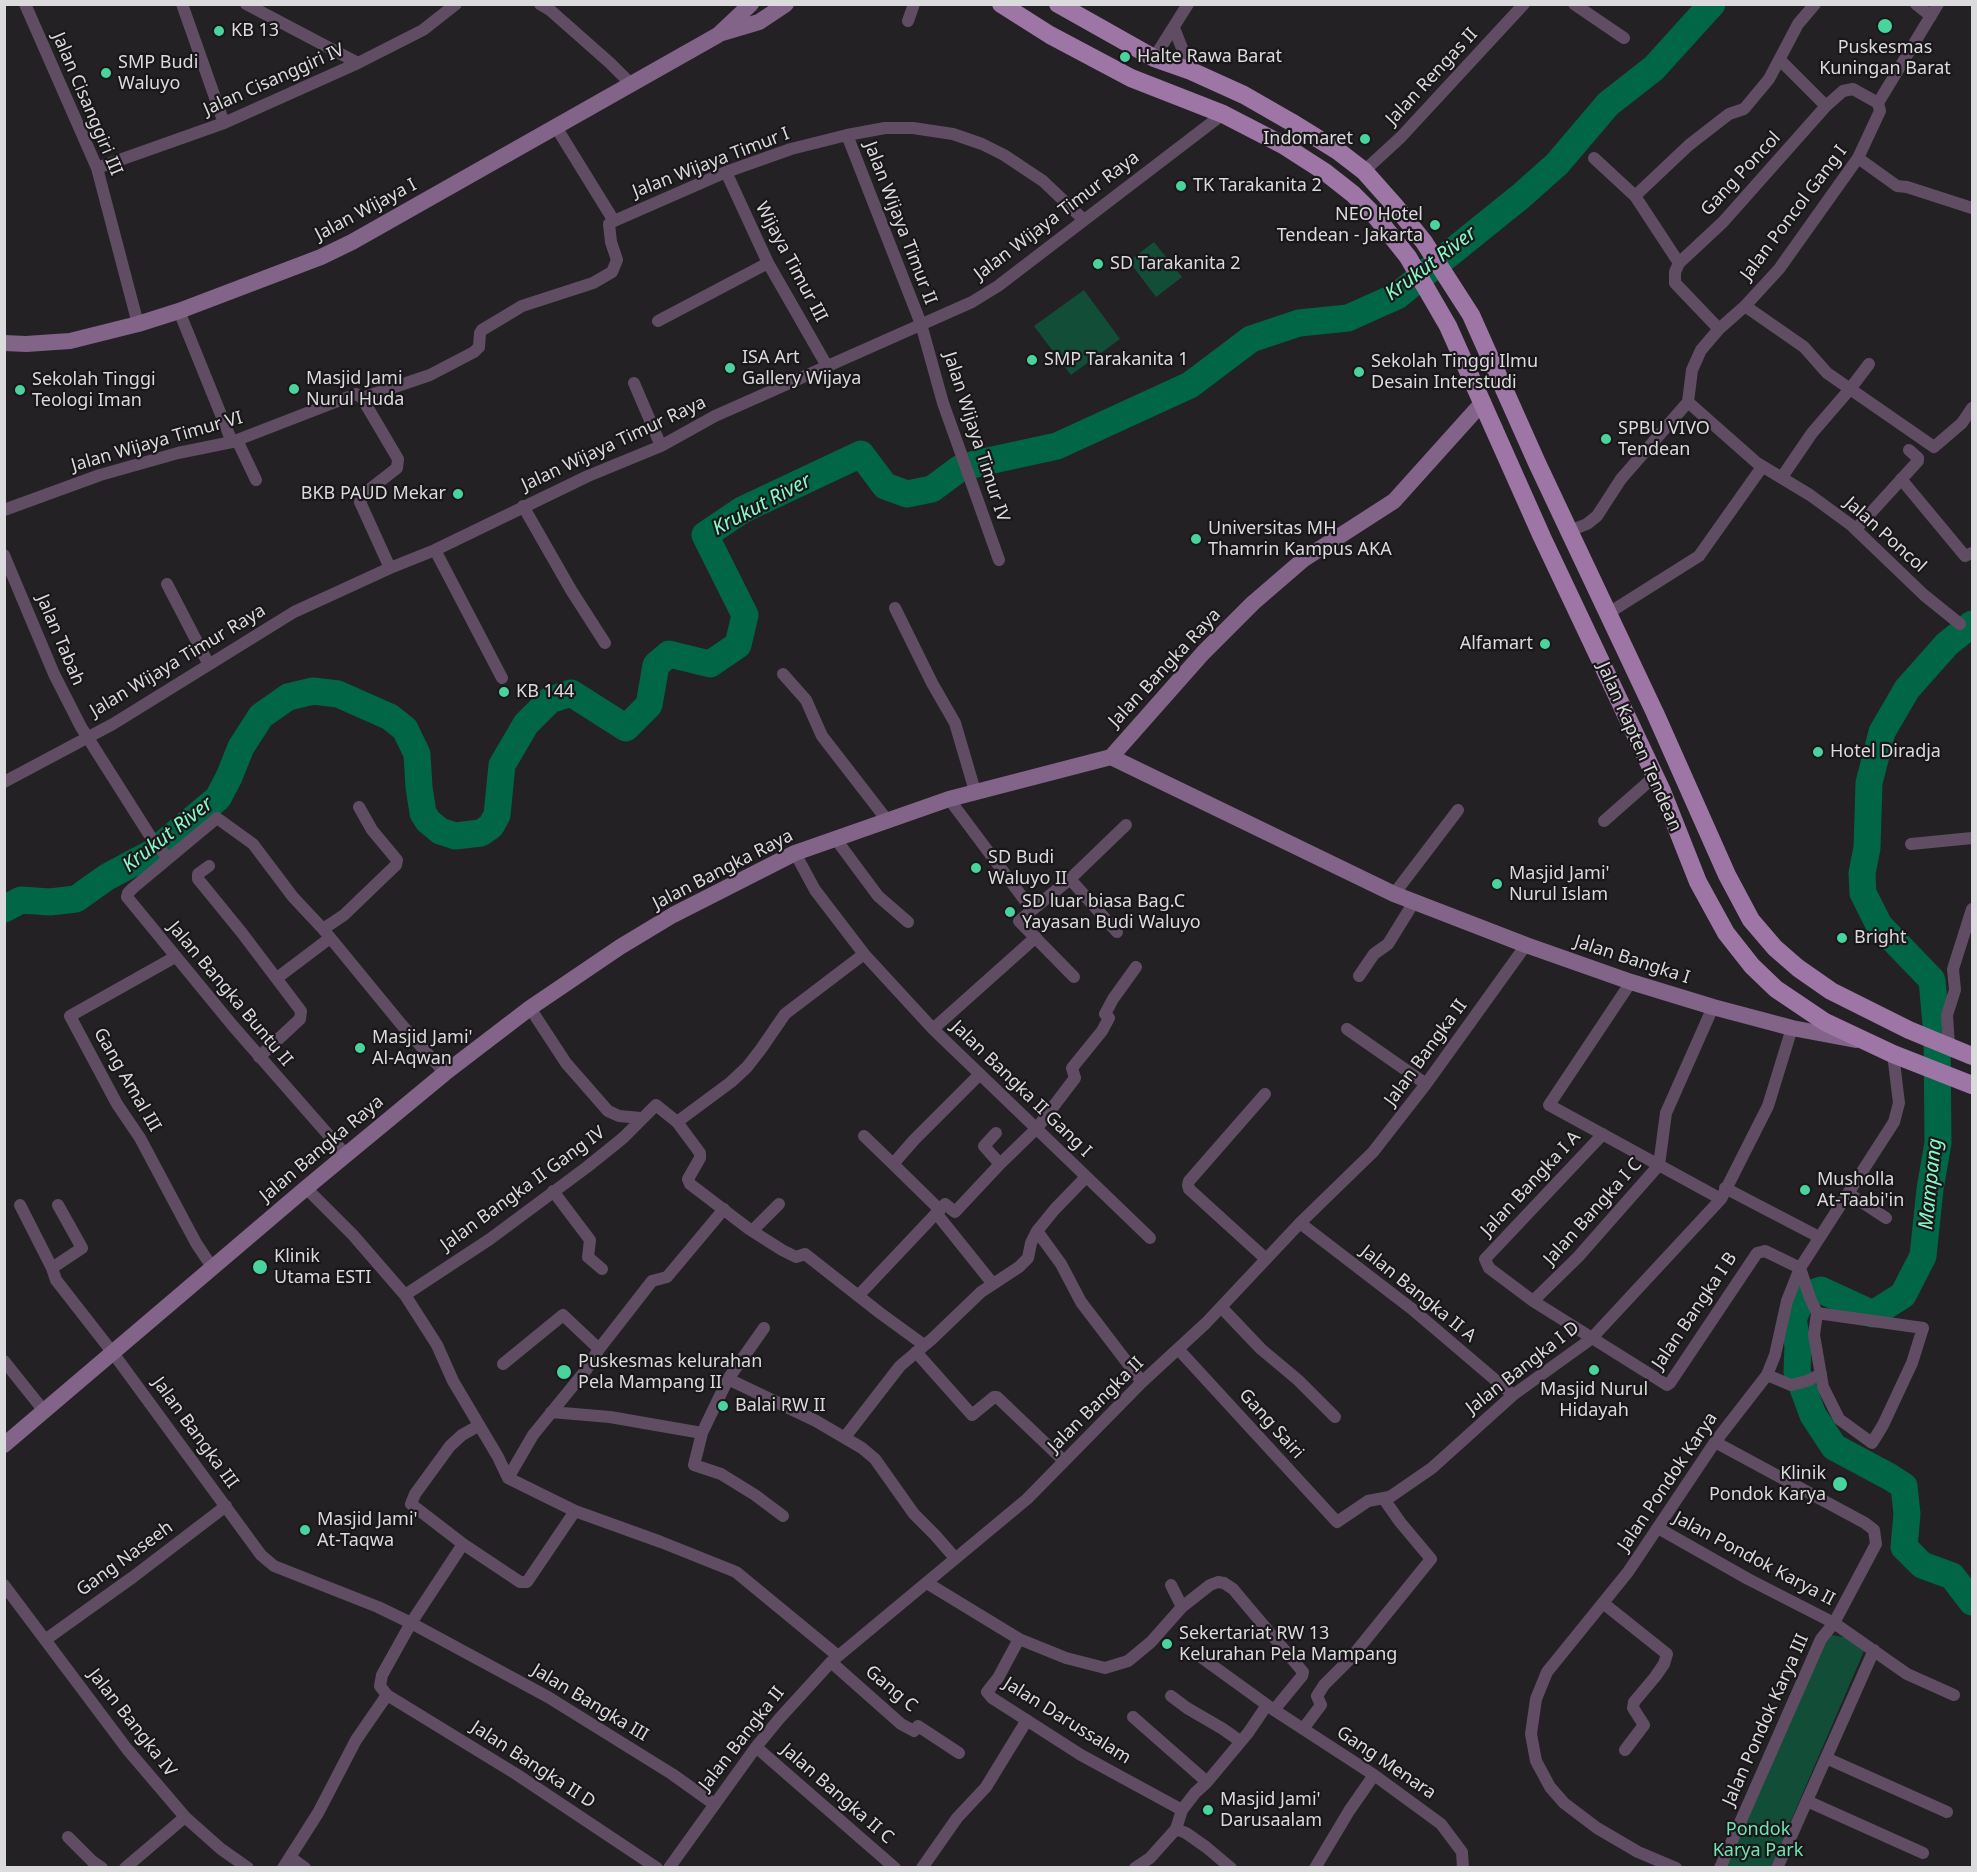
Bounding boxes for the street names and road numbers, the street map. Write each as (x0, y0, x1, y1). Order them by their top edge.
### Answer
street label: Jalan Rengas II (1382, 24, 1482, 130)
street label: Jalan Cisanggiri III (47, 29, 127, 179)
street label: Jalan Cisanggiri IV (200, 39, 348, 121)
street label: Jalan Wijaya Timur I (629, 123, 793, 203)
street label: Gang Poncol (1697, 127, 1785, 221)
street label: Jalan Wijaya Timur II (859, 139, 941, 307)
street label: Jalan Poncol Gang I (1736, 141, 1852, 285)
street label: Jalan Wijaya Timur Raya (970, 147, 1144, 285)
street label: Jalan Wijaya I (312, 174, 420, 246)
street label: Wijaya Timur III (750, 198, 832, 326)
street label: Jalan Wijaya Timur IV (938, 349, 1014, 525)
street label: Jalan Wijaya Timur Raya (518, 392, 710, 496)
street label: Jalan Wijaya Timur VI (69, 407, 245, 477)
street label: Jalan Poncol (1840, 493, 1930, 577)
street label: Jalan Tabah (31, 591, 89, 689)
street label: Jalan Wijaya Timur Raya (86, 600, 270, 722)
street label: Jalan Bangka Raya (1104, 604, 1226, 732)
street label: Jalan Kapten Tendean (1592, 659, 1686, 835)
street label: Jalan Bangka Raya (649, 825, 797, 915)
street label: Jalan Bangka Buntu II (163, 917, 297, 1071)
street label: Jalan Bangka I (1572, 931, 1692, 989)
street label: Jalan Bangka II (1380, 996, 1472, 1110)
street label: Jalan Bangka II Gang I (946, 1016, 1096, 1162)
street label: Gang Amal III (89, 1024, 165, 1136)
street label: Jalan Bangka Raya (256, 1091, 388, 1207)
street label: Jalan Bangka II Gang IV (437, 1122, 609, 1256)
street label: Jalan Bangka I A (1477, 1127, 1585, 1241)
street label: Jalan Bangka I C (1539, 1154, 1647, 1270)
street label: Jalan Bangka II A (1356, 1241, 1480, 1347)
street label: Jalan Bangka I B (1648, 1248, 1742, 1374)
street label: Jalan Bangka I D (1462, 1317, 1584, 1419)
street label: Jalan Bangka II (1044, 1353, 1148, 1457)
street label: Jalan Bangka III (147, 1373, 243, 1493)
street label: Gang Sairi (1234, 1385, 1308, 1463)
street label: Jalan Pondok Karya (1614, 1409, 1722, 1555)
street label: Jalan Pondok Karya II (1670, 1507, 1838, 1611)
street label: Gang Naseeh (73, 1517, 177, 1601)
street label: Jalan Pondok Karya III (1718, 1631, 1814, 1809)
street label: Jalan Bangka III (528, 1660, 652, 1746)
street label: Gang C (861, 1661, 921, 1717)
street label: Jalan Bangka IV (83, 1665, 181, 1781)
street label: Jalan Darussalam (999, 1673, 1135, 1769)
street label: Jalan Bangka II (695, 1683, 789, 1795)
street label: Jalan Bangka II D (467, 1717, 599, 1813)
street label: Gang Menara (1332, 1722, 1440, 1804)
street label: Jalan Bangka II C (776, 1739, 898, 1849)

